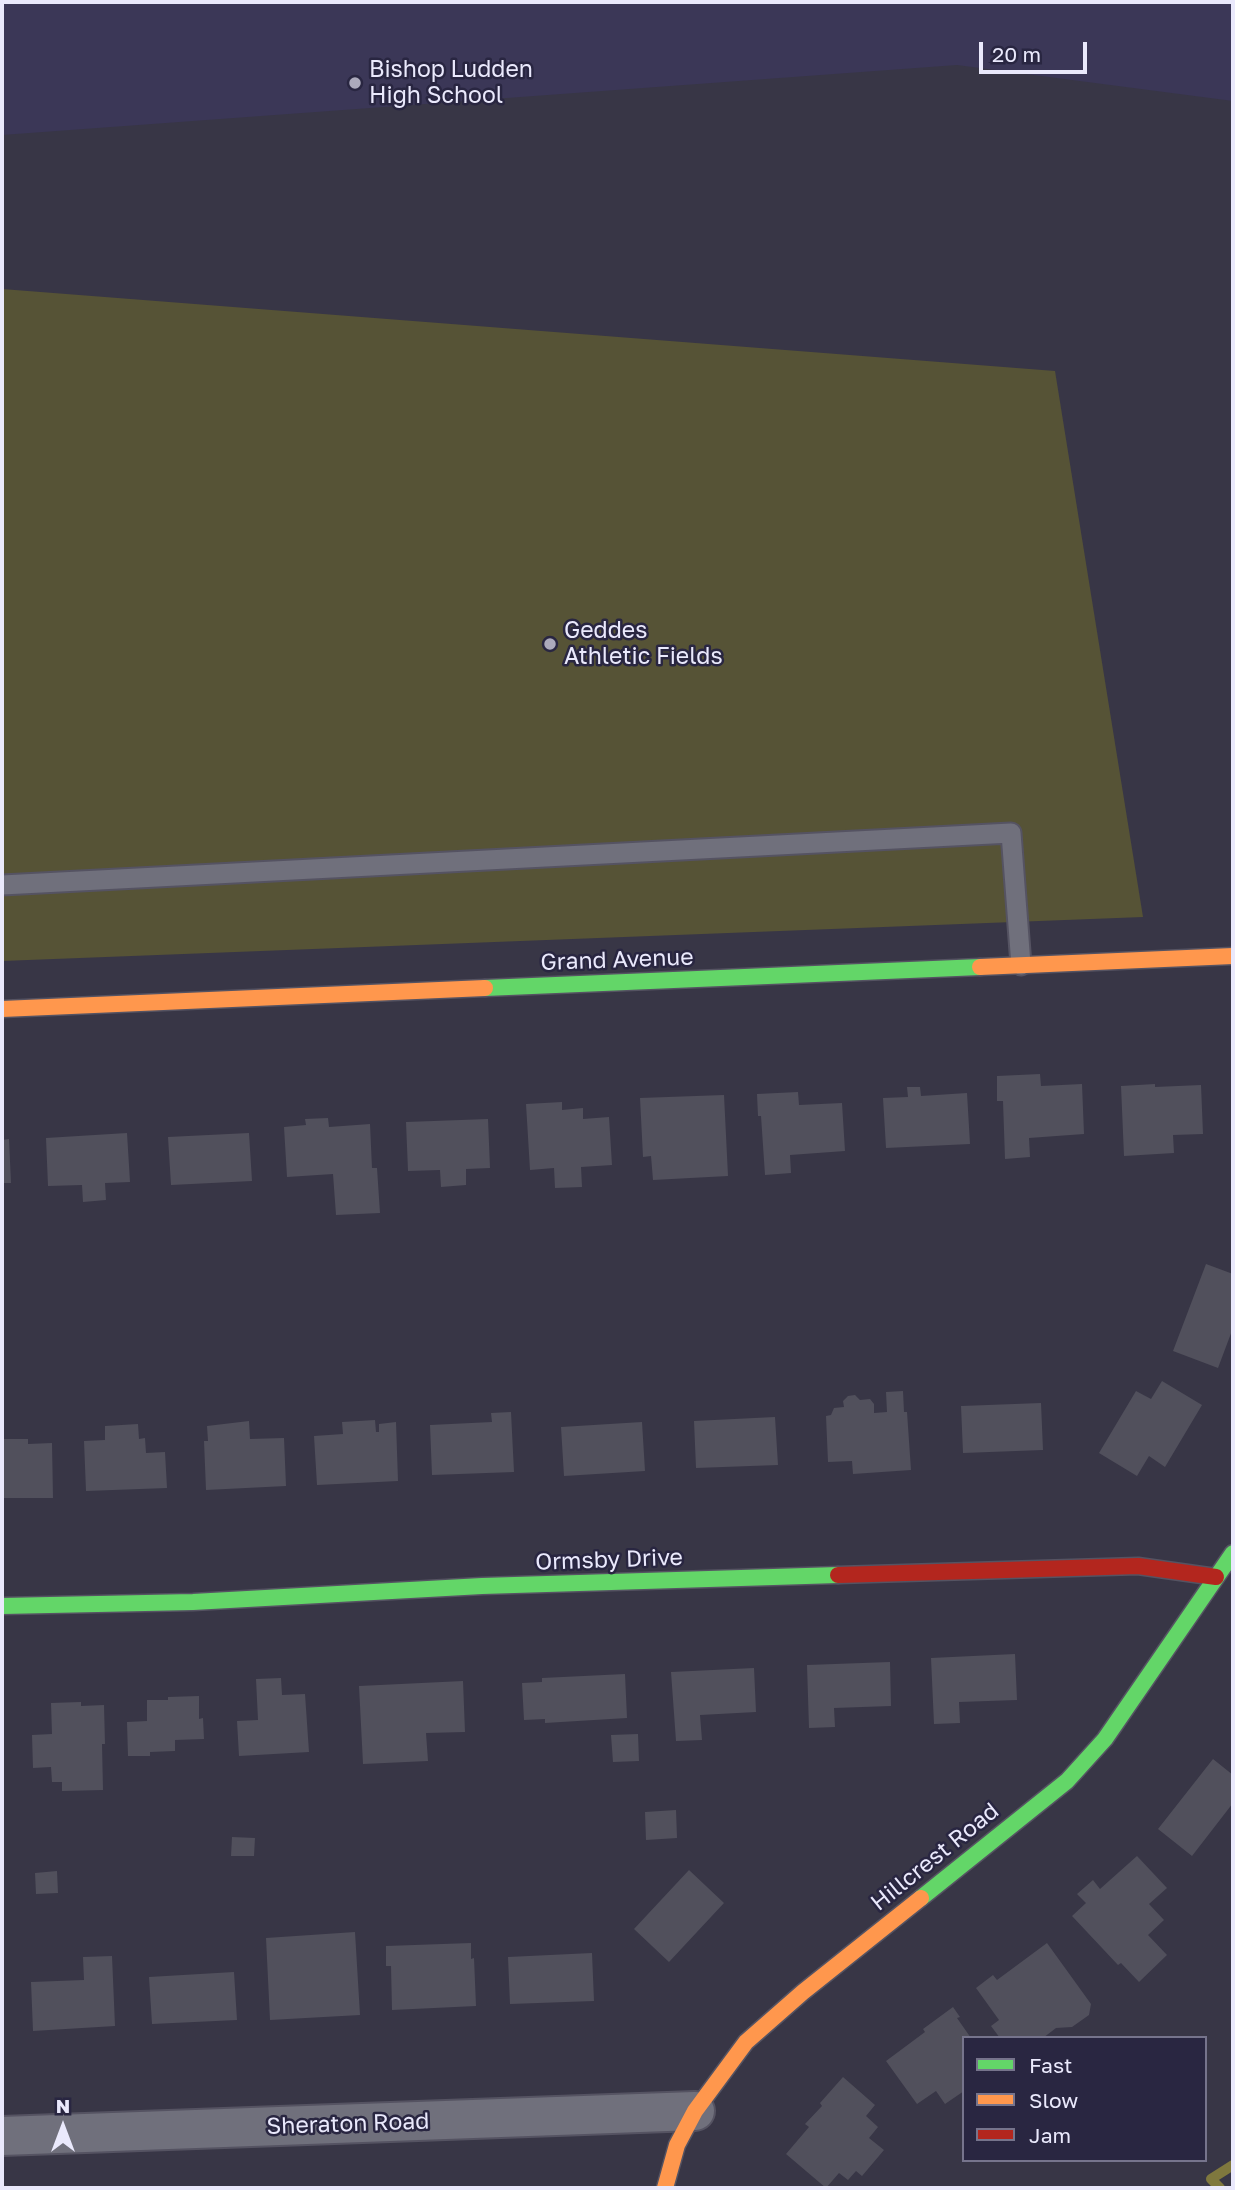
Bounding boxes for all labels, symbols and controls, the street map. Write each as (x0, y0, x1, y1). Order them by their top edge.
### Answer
scale bar (983, 28, 1092, 72)
text: 20 m (992, 41, 1041, 67)
place label: Bishop Ludden High School (369, 56, 533, 110)
marker: Bishop Ludden High School (347, 75, 363, 91)
place label: Geddes Athletic Fields (564, 617, 723, 671)
marker: Geddes Athletic Fields (542, 636, 558, 652)
street label: Grand Avenue (540, 944, 694, 976)
street label: Ormsby Drive (535, 1544, 683, 1576)
street label: Hillcrest Road (866, 1797, 1004, 1917)
legend (962, 2036, 1207, 2162)
text: Fast (1029, 2052, 1072, 2078)
text: Slow (1029, 2087, 1078, 2113)
north arrow (28, 2092, 98, 2162)
text: N (56, 2094, 70, 2117)
street label: Sheraton Road (266, 2107, 430, 2141)
text: Jam (1029, 2122, 1071, 2148)

